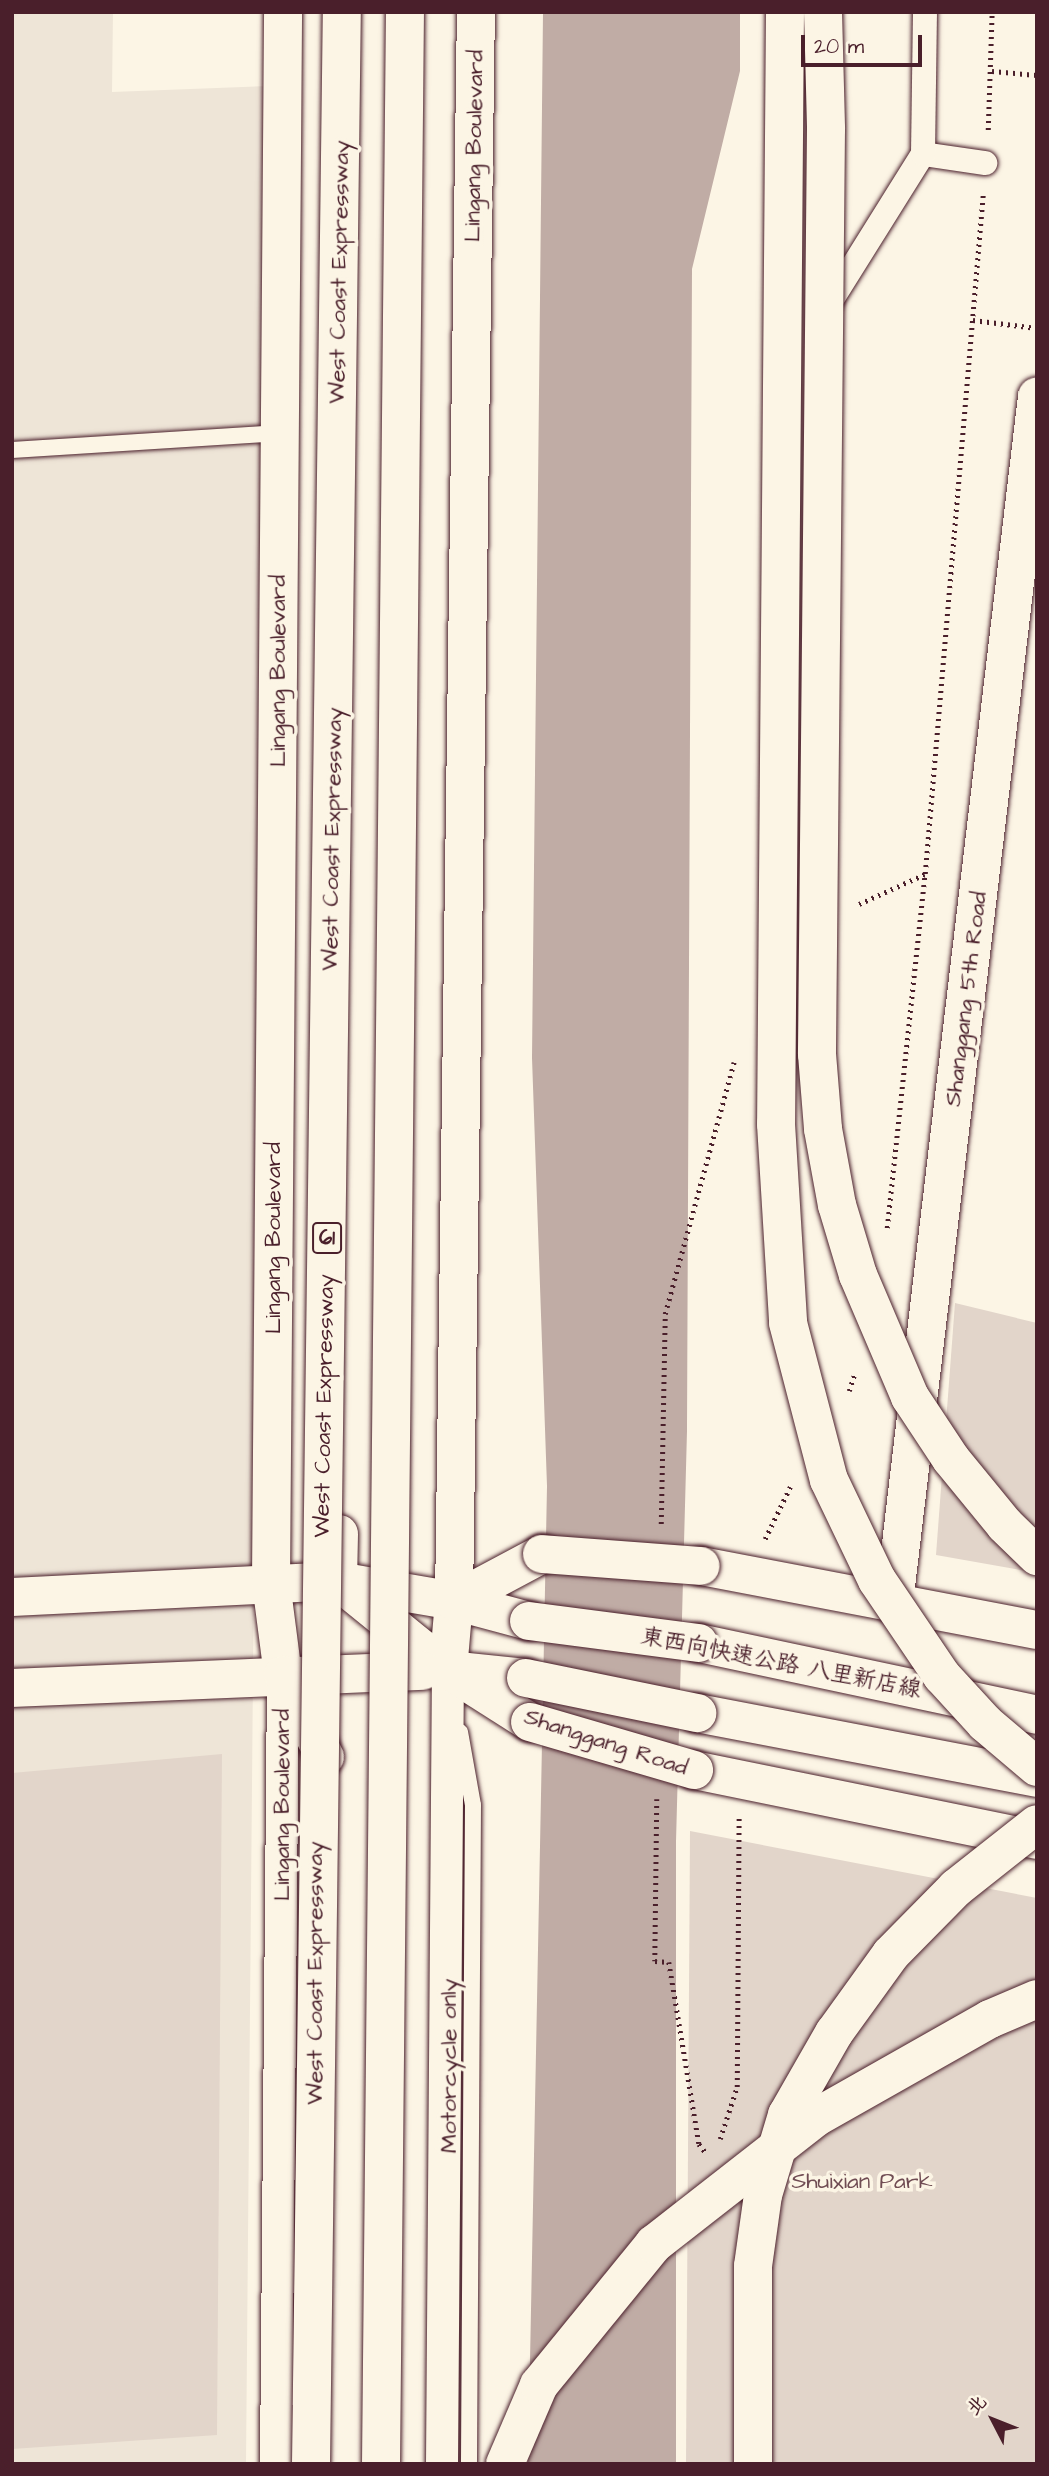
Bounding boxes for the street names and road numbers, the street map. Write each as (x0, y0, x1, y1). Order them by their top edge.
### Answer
street label: Lingang Boulevard (459, 50, 489, 242)
street label: West Coast Expressway (323, 140, 355, 404)
street label: Lingang Boulevard (264, 575, 292, 767)
street label: West Coast Expressway (316, 707, 348, 971)
street label: Shanggang 5th Road (939, 890, 993, 1108)
street label: Lingang Boulevard (259, 1142, 287, 1334)
road number: 61 (311, 1220, 343, 1256)
street label: West Coast Expressway (308, 1274, 340, 1538)
street label: 東西向快速公路 八里新店線 (638, 1622, 924, 1704)
street label: Shanggang Road (521, 1703, 691, 1781)
street label: Lingang Boulevard (268, 1709, 296, 1901)
street label: West Coast Expressway (301, 1841, 329, 2105)
street label: Motorcycle only (435, 1979, 463, 2153)

